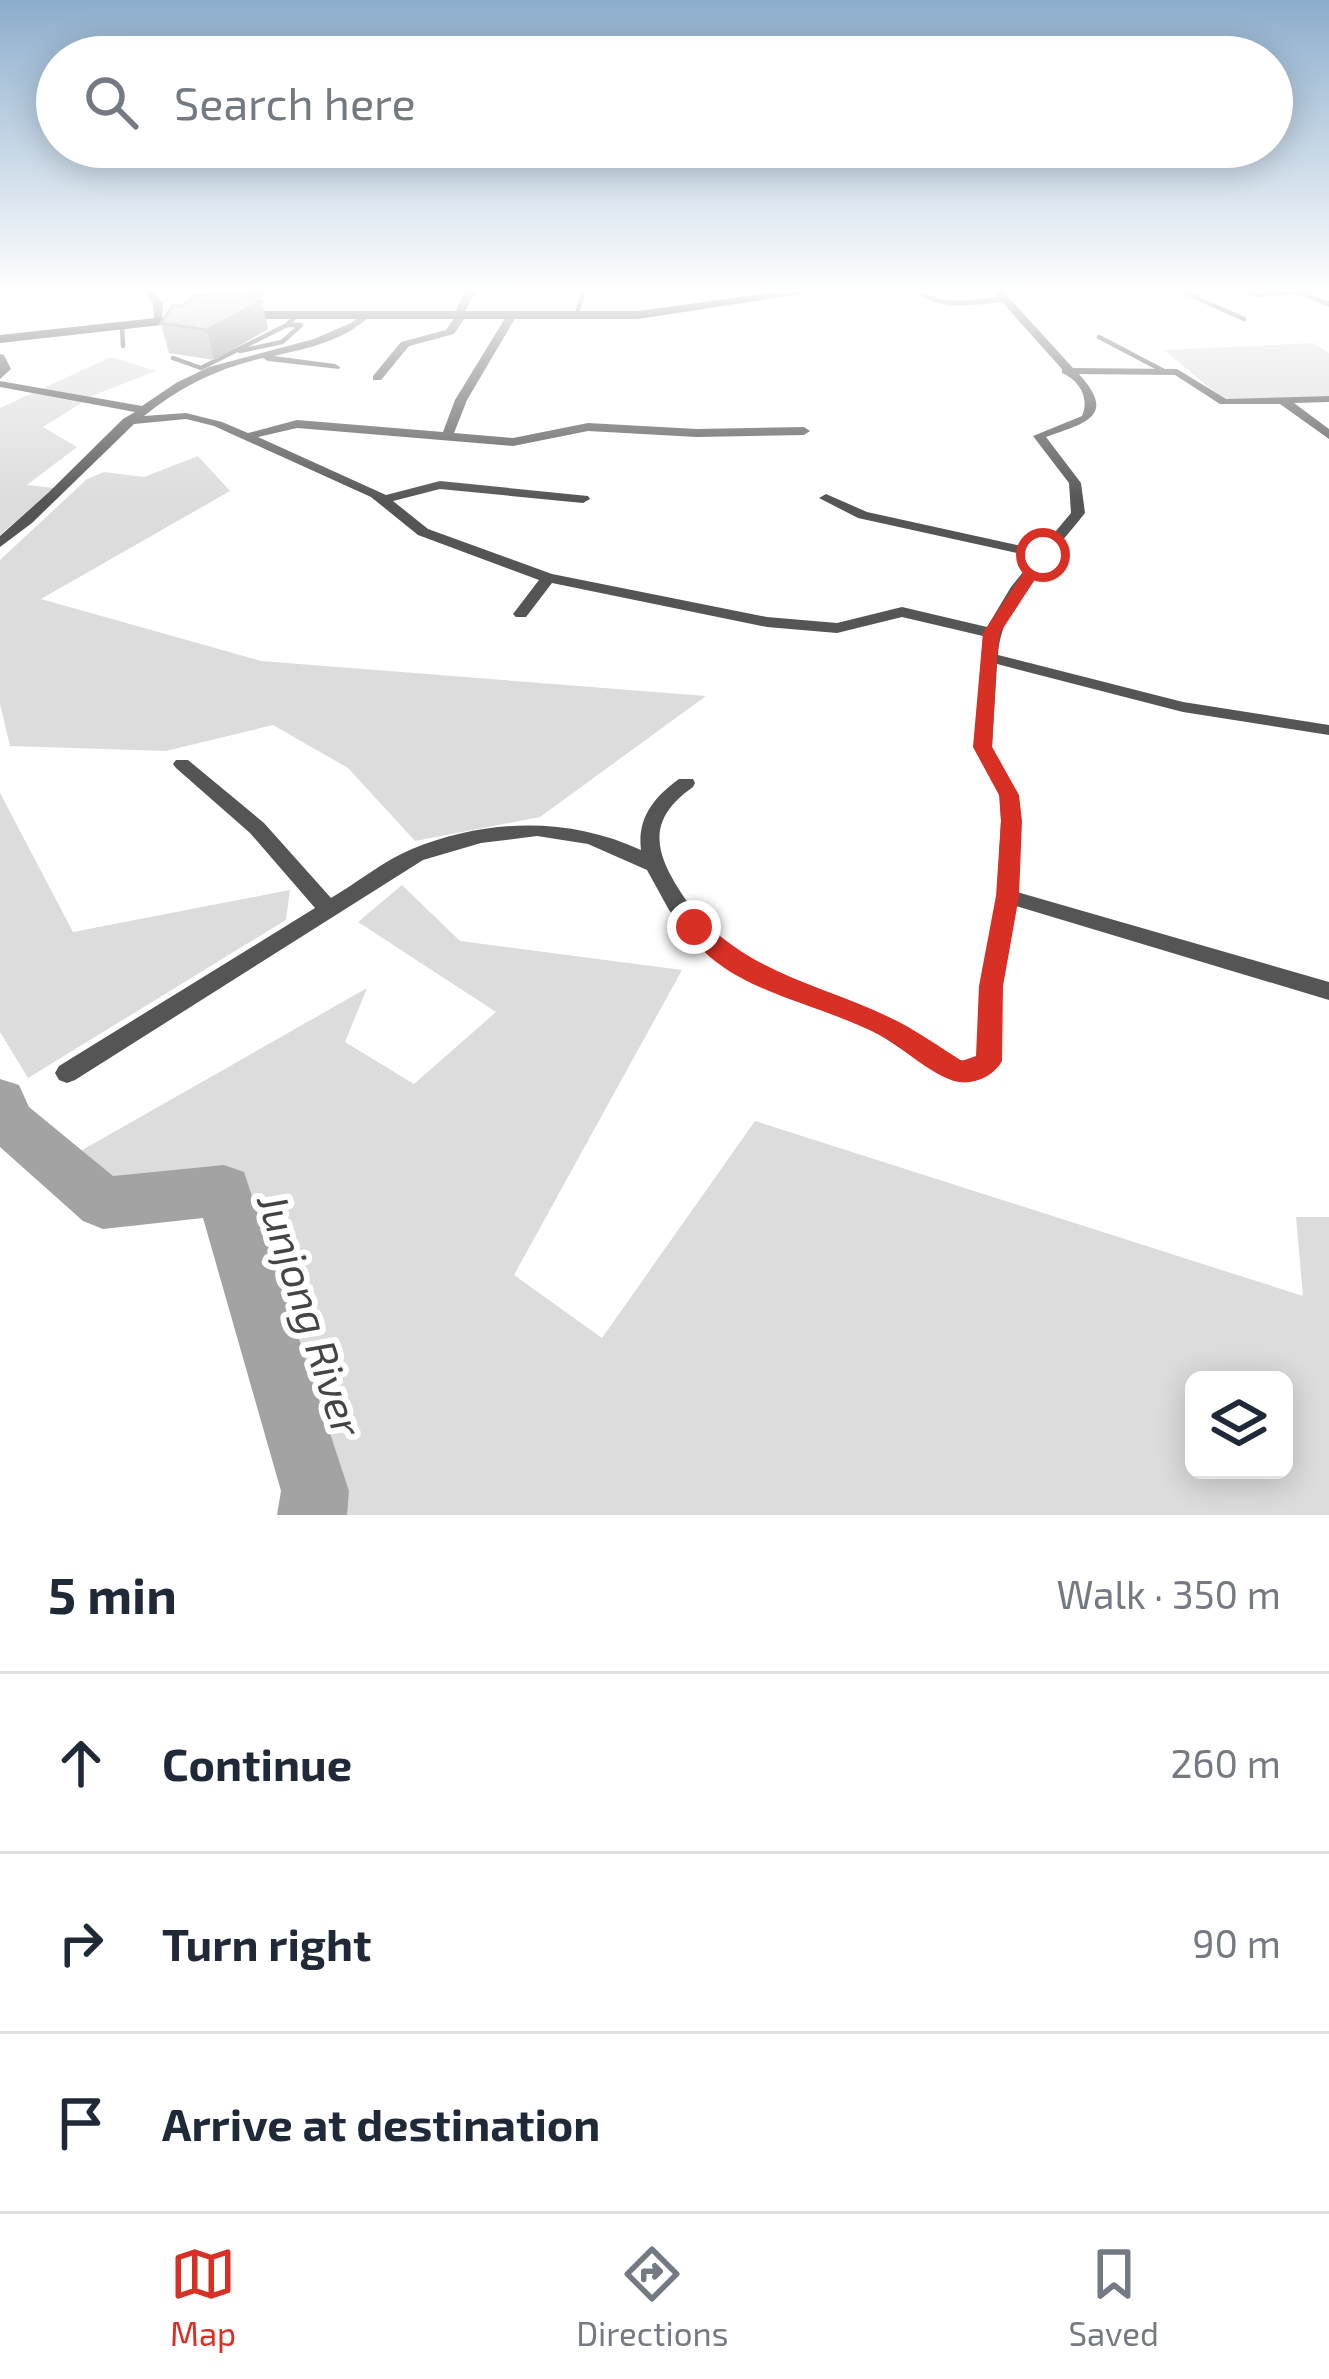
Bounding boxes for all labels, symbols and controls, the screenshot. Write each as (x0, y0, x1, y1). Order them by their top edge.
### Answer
search box (36, 36, 1293, 168)
icon: search (78, 69, 144, 135)
text: Search here (174, 75, 416, 129)
route start (1016, 528, 1070, 582)
route end (667, 900, 721, 954)
water label: Junjong River (248, 1186, 375, 1443)
map controls (1185, 1371, 1293, 1479)
button: layers (1185, 1371, 1293, 1479)
text: 5 min (48, 1563, 177, 1624)
text: Walk · 350 m (1056, 1570, 1281, 1617)
icon: ahead (48, 1730, 114, 1796)
text: Continue (162, 1736, 352, 1790)
text: 260 m (1170, 1739, 1281, 1786)
icon: right (48, 1910, 114, 1976)
text: Turn right (162, 1916, 371, 1970)
text: 90 m (1192, 1919, 1281, 1966)
icon: arrive (48, 2090, 114, 2156)
text: Arrive at destination (162, 2096, 600, 2150)
tab: Map (170, 2241, 236, 2353)
tab: Directions (576, 2241, 728, 2353)
tab: Saved (1068, 2241, 1159, 2353)

